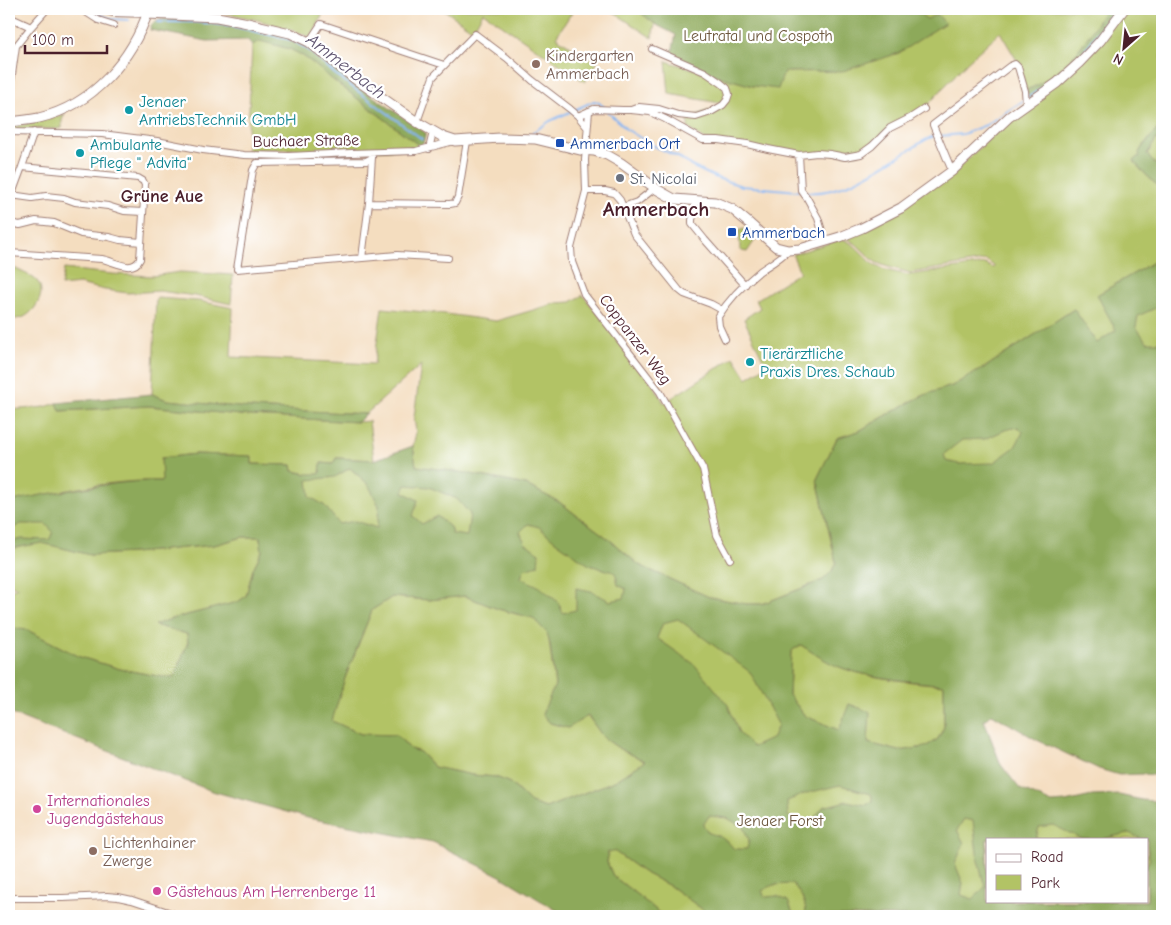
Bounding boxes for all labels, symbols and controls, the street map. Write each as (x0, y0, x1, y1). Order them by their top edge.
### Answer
scale bar (25, 22, 108, 54)
north arrow (1098, 22, 1148, 72)
park label: Leutratal und Cospoth (683, 27, 833, 45)
water label: Ammerbach (301, 29, 389, 104)
text: 100 m (32, 31, 74, 49)
place label: Kindergarten Ammerbach (546, 47, 634, 83)
text: N (1110, 49, 1126, 69)
marker: Kindergarten Ammerbach (530, 58, 542, 70)
place label: Jenaer AntriebsTechnik GmbH (139, 93, 297, 129)
marker: Jenaer AntriebsTechnik GmbH (123, 104, 135, 116)
street label: Buchaer Straße (253, 131, 359, 151)
place label: Ammerbach Ort (570, 135, 680, 153)
place label: Ambulante Pflege " Advita" (90, 136, 191, 172)
marker: Ammerbach Ort (554, 137, 566, 149)
marker: Ambulante Pflege " Advita" (74, 147, 86, 159)
place label: St. Nicolai (630, 170, 697, 188)
marker: St. Nicolai (614, 172, 626, 184)
district label: Grüne Aue (121, 186, 203, 207)
district label: Ammerbach (603, 197, 709, 221)
place label: Ammerbach (742, 224, 825, 242)
marker: Ammerbach (726, 226, 738, 238)
street label: Coppanzer Weg (596, 291, 675, 388)
place label: Tierärztliche Praxis Dres. Schaub (760, 345, 895, 381)
marker: Tierärztliche Praxis Dres. Schaub (744, 356, 756, 368)
place label: Internationales Jugendgästehaus (47, 792, 164, 828)
marker: Internationales Jugendgästehaus (31, 803, 43, 815)
park label: Jenaer Forst (737, 812, 824, 830)
place label: Lichtenhainer Zwerge (103, 834, 196, 870)
legend (986, 838, 1148, 902)
marker: Lichtenhainer Zwerge (87, 845, 99, 857)
text: Road (1031, 848, 1063, 866)
text: Park (1031, 874, 1060, 892)
place label: Gästehaus Am Herrenberge 11 (167, 883, 376, 901)
marker: Gästehaus Am Herrenberge 11 (151, 885, 163, 897)

